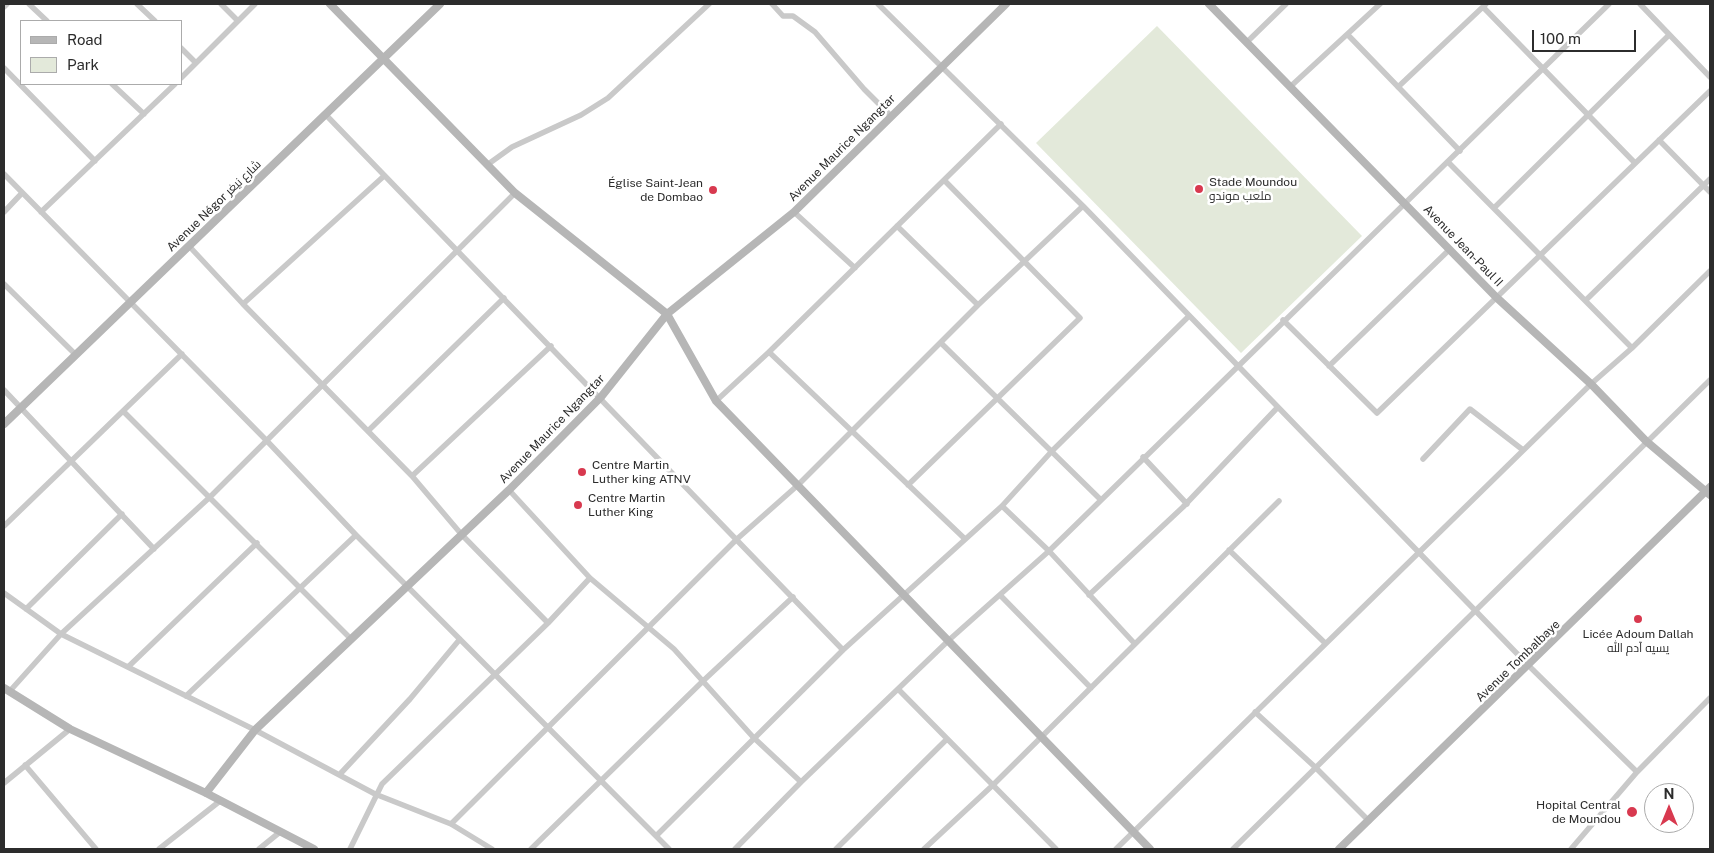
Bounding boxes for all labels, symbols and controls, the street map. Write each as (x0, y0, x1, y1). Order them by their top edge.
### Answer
legend (20, 20, 182, 85)
scale bar (1534, 20, 1638, 52)
text: 100 m (1540, 30, 1581, 47)
text: Road (67, 31, 103, 48)
text: Park (67, 56, 99, 73)
street label: Avenue Maurice Ngangtar (785, 91, 899, 205)
street label: Avenue Négor شارع نيغر (164, 157, 264, 255)
place label: Stade Moundou ملعب موندو (1209, 175, 1297, 203)
place label: Église Saint-Jean de Dombao (608, 176, 703, 204)
marker: Stade Moundou ملعب موندو (1193, 183, 1205, 195)
marker: Église Saint-Jean de Dombao (707, 184, 719, 196)
street label: Avenue Jean-Paul II (1420, 202, 1506, 290)
street label: Avenue Maurice Ngangtar (496, 372, 608, 486)
place label: Centre Martin Luther king ATNV (592, 458, 691, 486)
marker: Centre Martin Luther king ATNV (576, 466, 588, 478)
place label: Centre Martin Luther King (588, 491, 665, 519)
marker: Centre Martin Luther King (572, 499, 584, 511)
marker: Licée Adoum Dallah يسيه آدم الله (1632, 613, 1644, 625)
street label: Avenue Tombalbaye (1473, 617, 1563, 705)
place label: Licée Adoum Dallah يسيه آدم الله (1582, 627, 1694, 655)
north arrow (1644, 783, 1694, 833)
text: N (1664, 786, 1674, 802)
place label: Hopital Central de Moundou (1536, 798, 1621, 826)
marker: Hopital Central de Moundou (1625, 805, 1639, 819)

